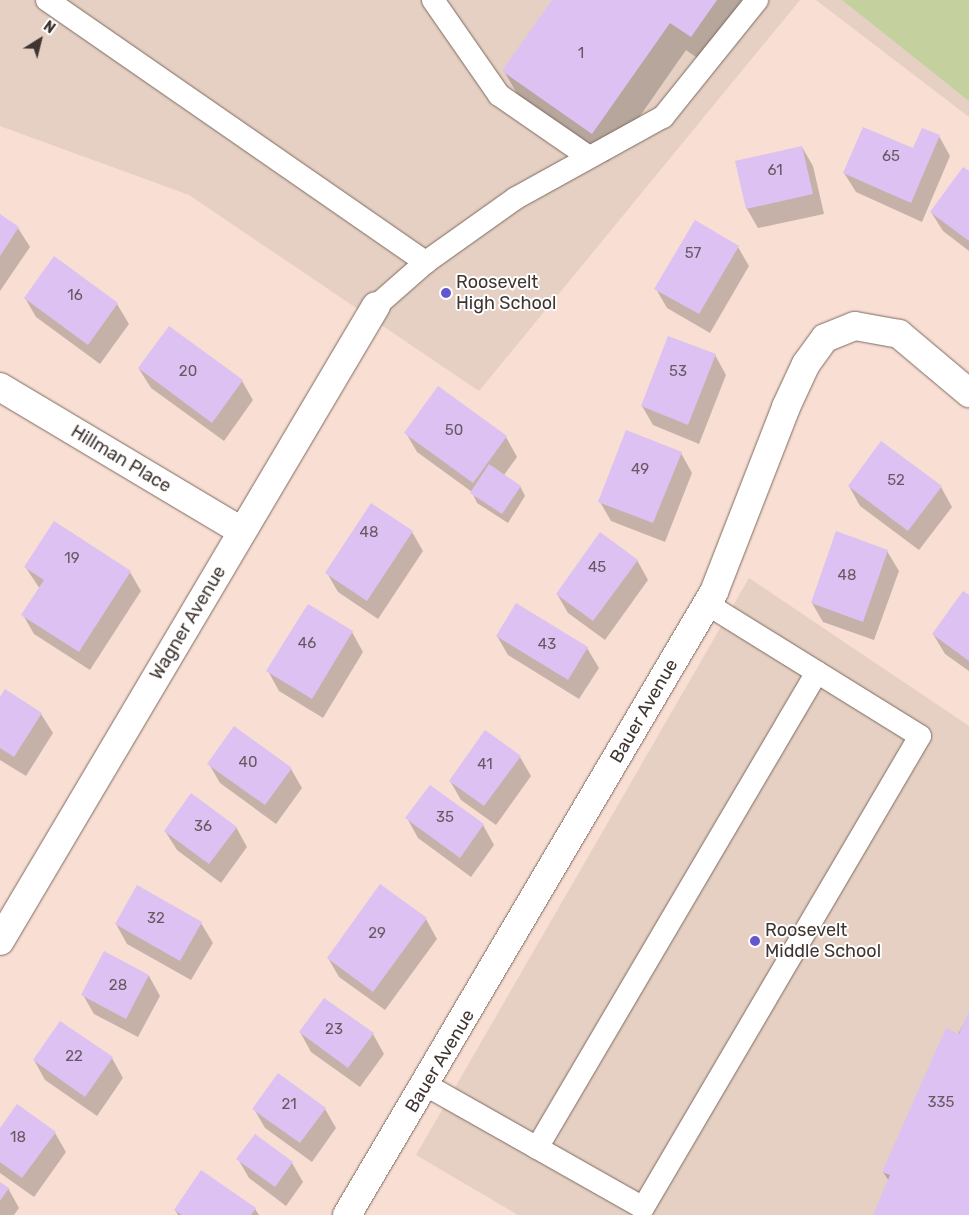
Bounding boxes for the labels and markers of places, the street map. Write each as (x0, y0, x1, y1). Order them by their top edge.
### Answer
place label: Roosevelt High School (456, 272, 556, 314)
marker: Roosevelt High School (440, 287, 452, 299)
place label: Roosevelt Middle School (765, 920, 881, 962)
marker: Roosevelt Middle School (749, 935, 761, 947)

